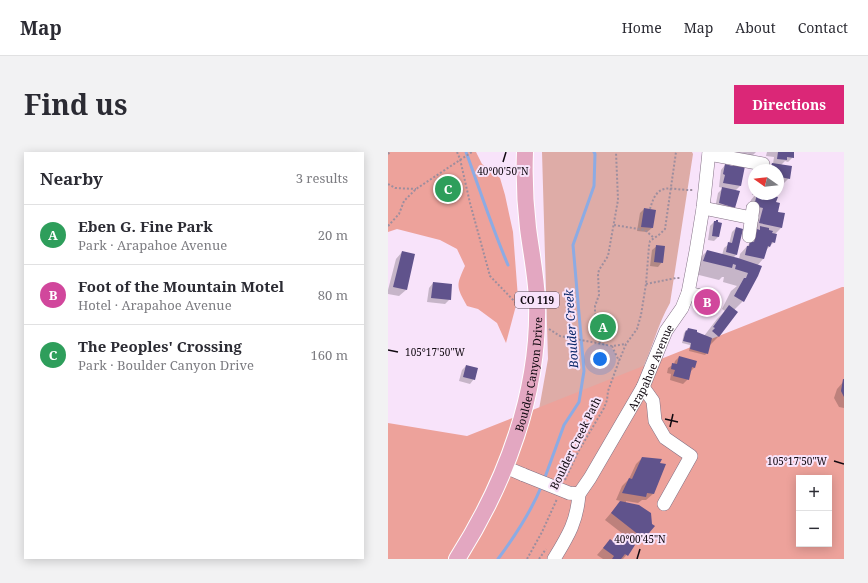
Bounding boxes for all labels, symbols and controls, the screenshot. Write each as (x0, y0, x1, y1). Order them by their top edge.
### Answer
text: Map (20, 15, 62, 41)
text: Home (622, 18, 662, 37)
text: Map (684, 18, 713, 37)
text: About (735, 18, 776, 37)
text: Contact (798, 18, 848, 37)
text: Find us (24, 85, 128, 123)
button: Directions (734, 85, 844, 124)
text: 40°00'50"N (477, 164, 529, 178)
north arrow (748, 164, 784, 200)
text: Nearby (40, 167, 103, 190)
text: 3 results (296, 169, 348, 187)
pin: C (435, 174, 461, 204)
text: Eben G. Fine Park (78, 216, 213, 236)
text: A (48, 226, 58, 244)
text: 20 m (318, 226, 348, 244)
text: Park · Arapahoe Avenue (78, 236, 227, 254)
text: Foot of the Mountain Motel (78, 276, 284, 296)
text: B (49, 286, 57, 304)
text: 80 m (318, 286, 348, 304)
pin: B (694, 287, 720, 317)
water label: Boulder Creek (560, 288, 582, 370)
road number: CO 119 (515, 292, 559, 308)
text: Hotel · Arapahoe Avenue (78, 296, 232, 314)
pin: A (590, 312, 616, 342)
street label: Boulder Canyon Drive (511, 317, 545, 433)
street label: Arapahoe Avenue (624, 321, 676, 413)
text: The Peoples' Crossing (78, 336, 242, 356)
text: 105°17'50"W (405, 345, 465, 359)
text: C (49, 346, 57, 364)
text: 160 m (311, 346, 348, 364)
your location (590, 349, 610, 369)
text: Park · Boulder Canyon Drive (78, 356, 254, 374)
street label: Boulder Creek Path (546, 394, 604, 492)
text: 105°17'50"W (767, 454, 827, 468)
map controls (796, 475, 832, 547)
button: + (796, 475, 832, 511)
button: − (796, 511, 832, 547)
text: 40°00'45"N (614, 532, 666, 546)

